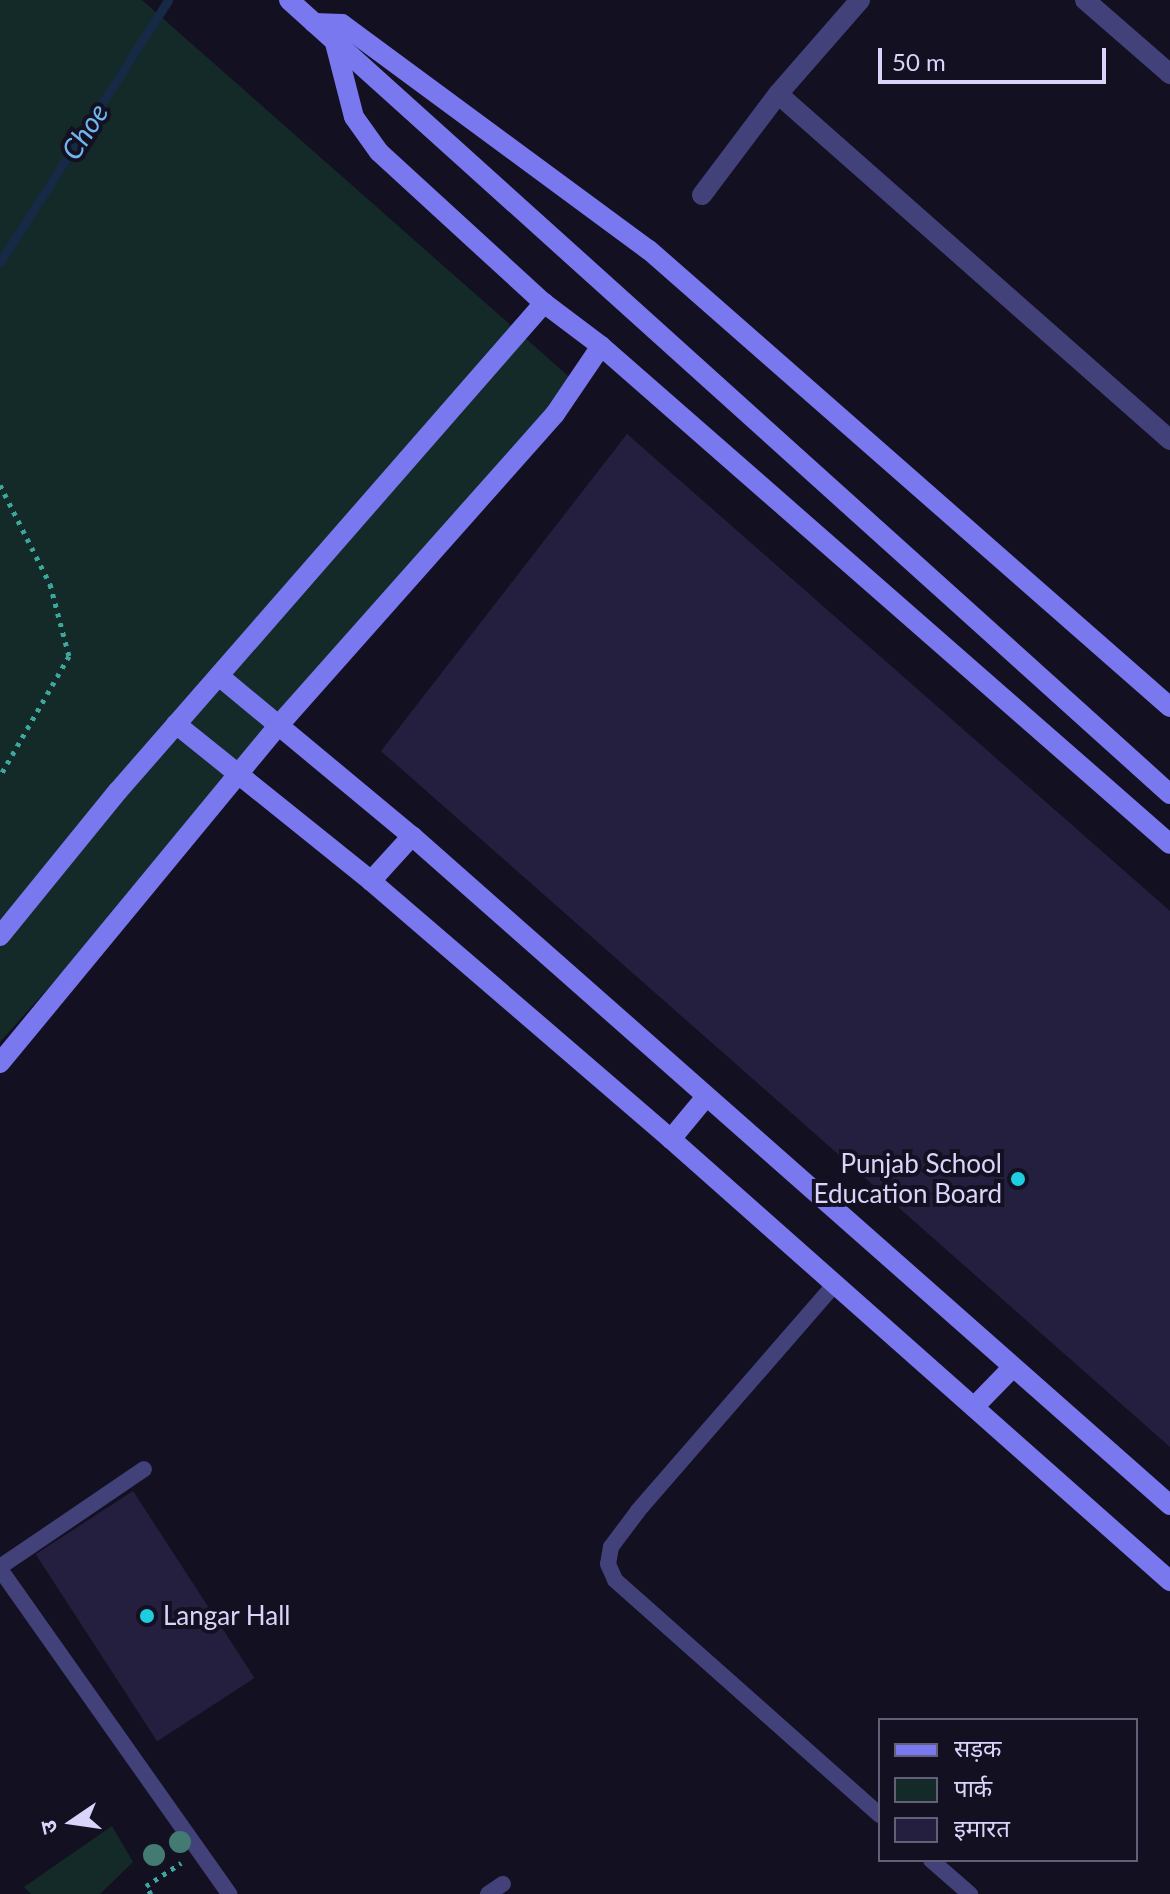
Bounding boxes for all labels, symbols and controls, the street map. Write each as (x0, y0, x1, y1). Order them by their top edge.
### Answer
scale bar (882, 32, 1110, 82)
text: 50 m (892, 47, 946, 76)
water label: Choe (54, 97, 114, 165)
place label: Punjab School Education Board (814, 1148, 1002, 1210)
marker: Punjab School Education Board (1009, 1170, 1027, 1188)
place label: Langar Hall (163, 1600, 291, 1632)
marker: Langar Hall (138, 1607, 156, 1625)
legend (878, 1718, 1138, 1862)
text: सड़क (954, 1733, 1002, 1762)
text: पार्क (954, 1773, 992, 1802)
north arrow (32, 1782, 112, 1862)
text: इमारत (954, 1813, 1010, 1842)
text: उ (34, 1818, 63, 1837)

